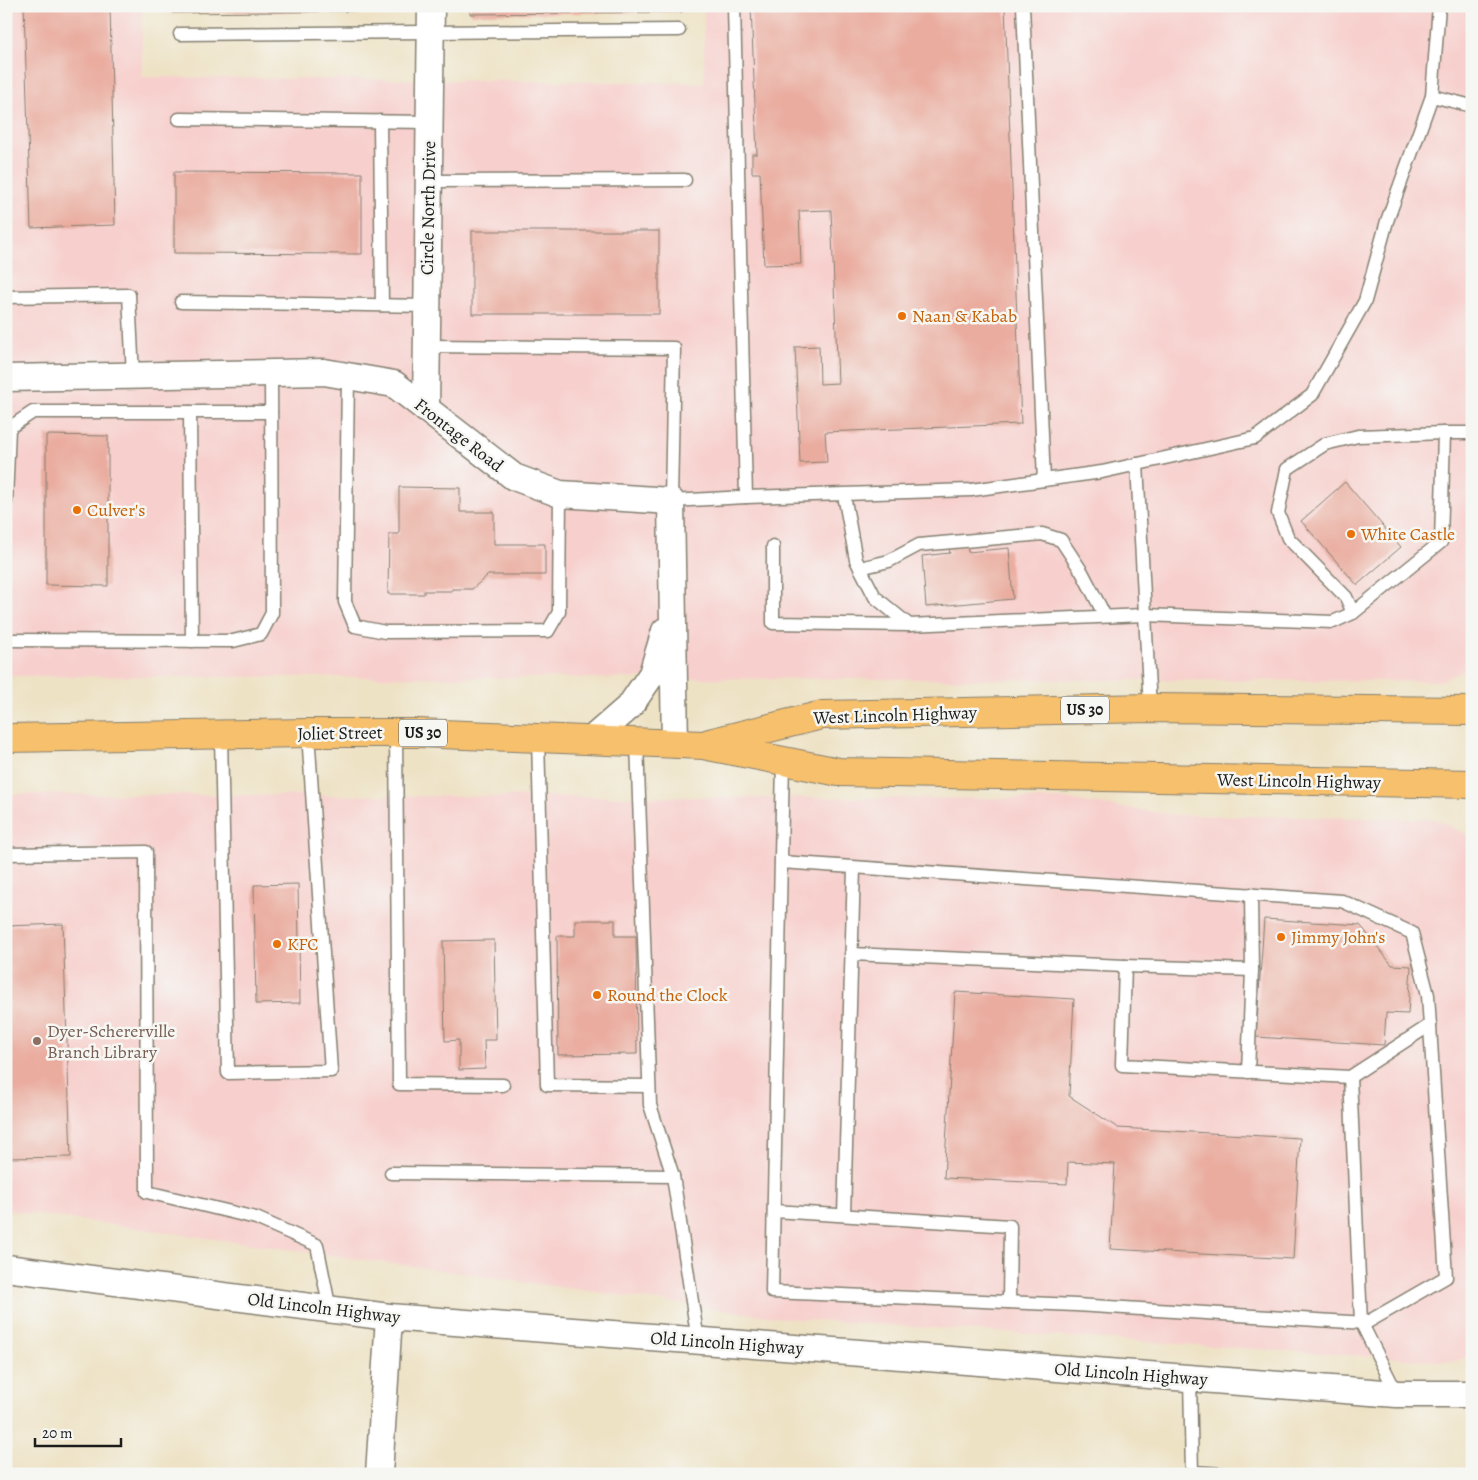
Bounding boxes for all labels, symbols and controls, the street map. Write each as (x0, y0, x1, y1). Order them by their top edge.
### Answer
street label: Circle North Drive (415, 141, 441, 275)
place label: Naan & Kabab (912, 304, 1017, 328)
marker: Naan & Kabab (896, 310, 908, 322)
street label: Frontage Road (410, 393, 509, 478)
place label: Culver's (87, 498, 145, 522)
marker: Culver's (71, 504, 83, 516)
place label: White Castle (1360, 522, 1455, 546)
marker: White Castle (1345, 528, 1357, 540)
road number: US 30 (1061, 696, 1109, 724)
street label: West Lincoln Highway (812, 700, 978, 730)
street label: Joliet Street (297, 720, 383, 746)
road number: US 30 (399, 720, 447, 746)
street label: West Lincoln Highway (1216, 768, 1382, 794)
place label: Jimmy John's (1291, 925, 1385, 949)
marker: Jimmy John's (1275, 931, 1287, 943)
place label: KFC (287, 932, 319, 956)
marker: KFC (271, 938, 283, 950)
place label: Round the Clock (607, 983, 728, 1007)
marker: Round the Clock (591, 989, 603, 1001)
place label: Dyer-Schererville Branch Library (47, 1019, 175, 1064)
marker: Dyer-Schererville Branch Library (31, 1035, 43, 1047)
street label: Old Lincoln Highway (246, 1287, 403, 1329)
street label: Old Lincoln Highway (650, 1326, 805, 1360)
street label: Old Lincoln Highway (1054, 1357, 1209, 1391)
scale bar (35, 1415, 121, 1447)
text: 20 m (42, 1423, 73, 1443)

